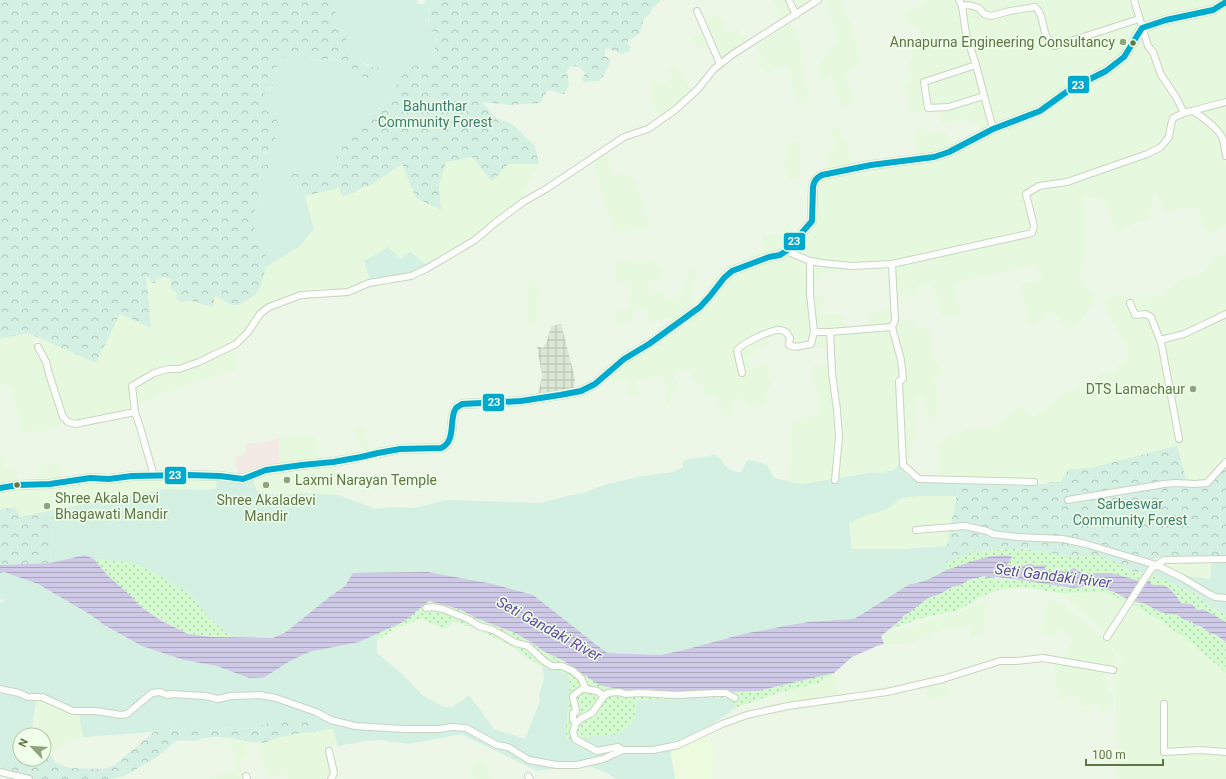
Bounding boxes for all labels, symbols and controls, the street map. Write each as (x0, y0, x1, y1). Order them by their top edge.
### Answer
place label: Annapurna Engineering Consultancy (890, 34, 1115, 50)
marker: Annapurna Engineering Consultancy (1118, 37, 1128, 47)
unlabelled marker (1128, 38, 1138, 48)
line badge: 23 (1067, 75, 1090, 94)
text: 23 (1072, 79, 1084, 92)
park label: Bahunthar Community Forest (378, 98, 493, 130)
line badge: 23 (783, 232, 806, 251)
text: 23 (788, 235, 800, 248)
place label: DTS Lamachaur (1086, 381, 1185, 397)
marker: DTS Lamachaur (1188, 384, 1198, 394)
line badge: 23 (482, 393, 505, 412)
text: 23 (488, 396, 500, 409)
line badge: 23 (164, 466, 187, 485)
text: 23 (169, 469, 181, 482)
place label: Laxmi Narayan Temple (295, 472, 437, 488)
marker: Laxmi Narayan Temple (282, 475, 292, 485)
unlabelled marker (12, 480, 22, 490)
marker: Shree Akaladevi Mandir (261, 480, 271, 490)
place label: Shree Akala Devi Bhagawati Mandir (55, 490, 168, 522)
place label: Shree Akaladevi Mandir (216, 492, 316, 524)
park label: Sarbeswar Community Forest (1073, 496, 1188, 528)
marker: Shree Akala Devi Bhagawati Mandir (42, 501, 52, 511)
water label: Seti Gandaki River (994, 560, 1113, 592)
water label: Seti Gandaki River (493, 593, 605, 666)
north arrow (12, 727, 52, 767)
text: N (16, 737, 31, 749)
scale bar (1086, 741, 1163, 767)
text: 100 m (1092, 748, 1126, 762)

